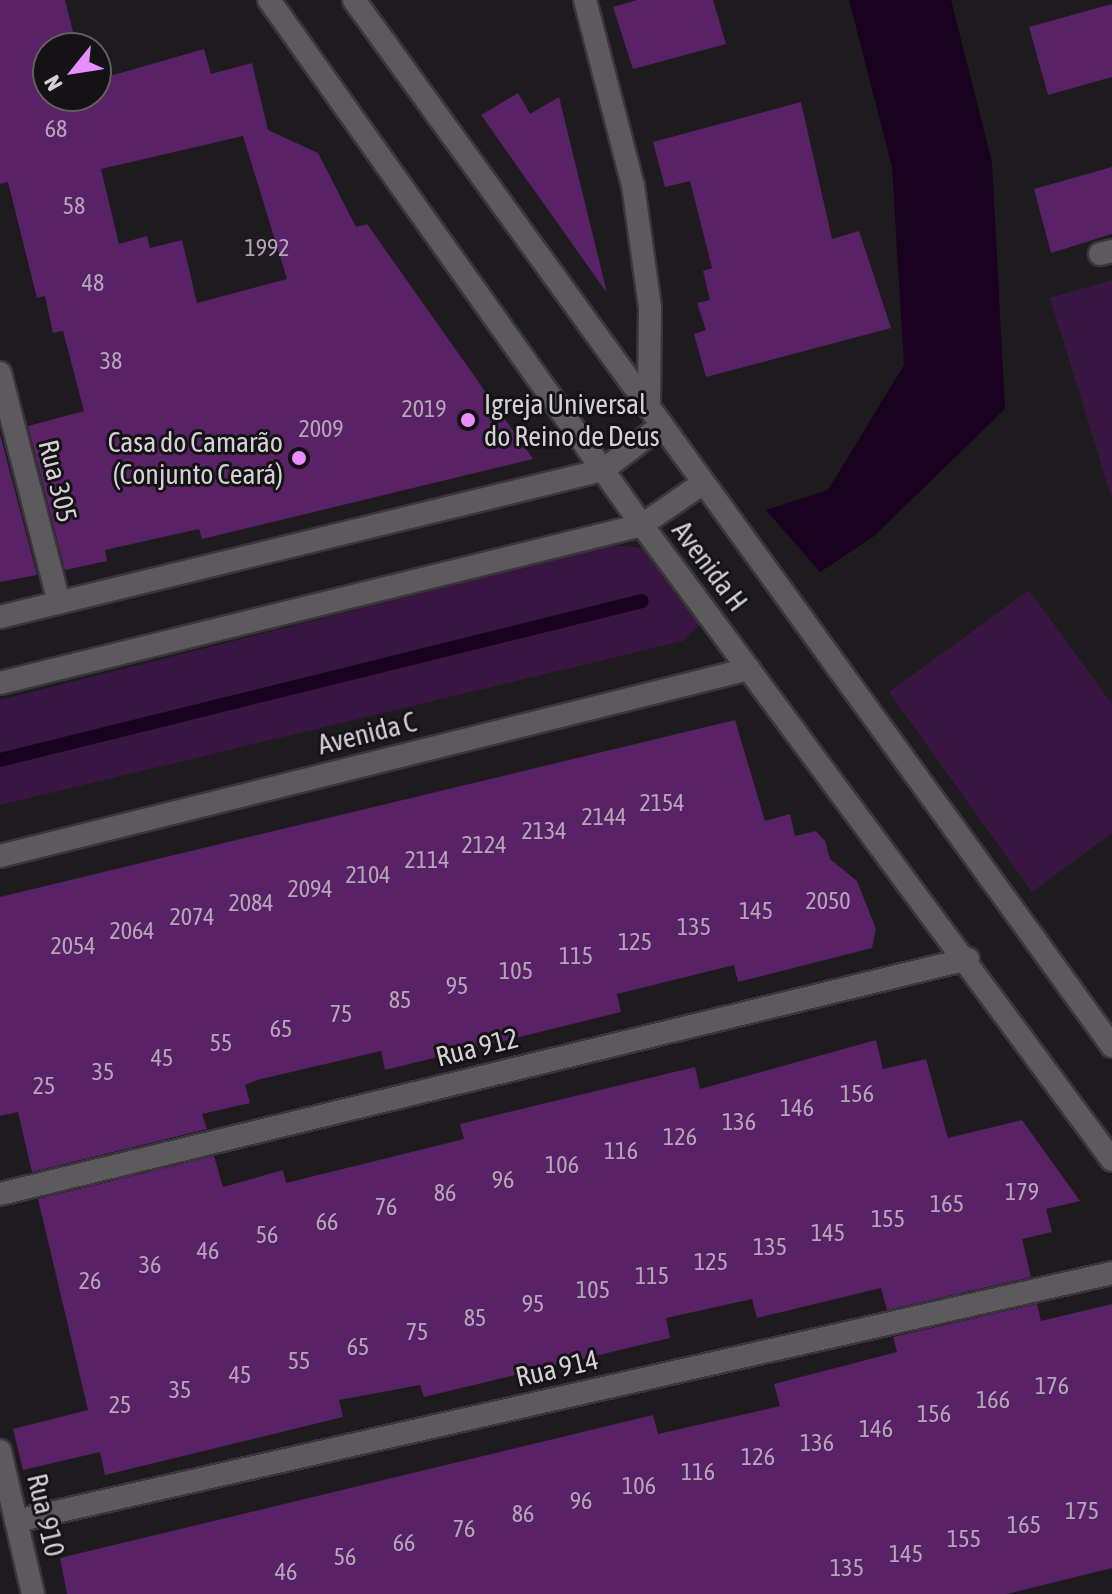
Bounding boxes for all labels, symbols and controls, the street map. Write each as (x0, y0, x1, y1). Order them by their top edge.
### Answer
north arrow (32, 32, 112, 112)
text: N (38, 71, 67, 95)
house number: 68 (45, 115, 67, 143)
house number: 58 (63, 192, 85, 220)
house number: 1992 (244, 234, 290, 262)
house number: 48 (82, 269, 104, 297)
house number: 38 (100, 347, 122, 375)
place label: Igreja Universal do Reino de Deus (484, 387, 660, 453)
house number: 2019 (401, 395, 447, 423)
marker: Igreja Universal do Reino de Deus (459, 411, 477, 429)
house number: 2009 (298, 415, 344, 443)
place label: Casa do Camarão (Conjunto Ceará) (108, 425, 283, 491)
street label: Rua 305 (32, 436, 84, 526)
marker: Casa do Camarão (Conjunto Ceará) (290, 449, 308, 467)
street label: Avenida H (665, 514, 755, 618)
street label: Avenida C (314, 705, 420, 761)
house number: 2154 (639, 789, 685, 817)
house number: 2144 (581, 803, 627, 831)
house number: 2134 (521, 817, 567, 845)
house number: 2124 (461, 831, 507, 859)
house number: 2114 (404, 846, 450, 874)
house number: 2104 (345, 861, 391, 889)
house number: 2094 (287, 875, 333, 903)
house number: 2050 (805, 887, 851, 915)
house number: 2084 (228, 889, 274, 917)
house number: 145 (739, 897, 773, 925)
house number: 2074 (169, 903, 215, 931)
house number: 135 (677, 913, 711, 941)
house number: 2064 (109, 917, 155, 945)
house number: 125 (618, 928, 652, 956)
house number: 2054 (50, 932, 96, 960)
house number: 115 (559, 942, 593, 970)
house number: 105 (499, 957, 533, 985)
house number: 95 (446, 972, 468, 1000)
house number: 85 (389, 986, 411, 1014)
house number: 75 (330, 1000, 352, 1028)
house number: 65 (270, 1015, 292, 1043)
street label: Rua 912 (432, 1021, 522, 1073)
house number: 55 (210, 1029, 232, 1057)
house number: 45 (151, 1044, 173, 1072)
house number: 35 (92, 1058, 114, 1086)
house number: 25 (33, 1072, 55, 1100)
house number: 156 (840, 1080, 874, 1108)
house number: 146 (780, 1094, 814, 1122)
house number: 136 (722, 1108, 756, 1136)
house number: 126 (663, 1123, 697, 1151)
house number: 116 (604, 1137, 638, 1165)
house number: 106 (545, 1151, 579, 1179)
house number: 96 (492, 1166, 514, 1194)
house number: 179 (1005, 1178, 1039, 1206)
house number: 86 (434, 1179, 456, 1207)
house number: 165 (930, 1190, 964, 1218)
house number: 76 (375, 1193, 397, 1221)
house number: 155 (871, 1205, 905, 1233)
house number: 66 (316, 1208, 338, 1236)
house number: 145 (811, 1219, 845, 1247)
house number: 56 (256, 1221, 278, 1249)
house number: 135 (753, 1233, 787, 1261)
house number: 46 (197, 1237, 219, 1265)
house number: 125 (694, 1248, 728, 1276)
house number: 36 (139, 1251, 161, 1279)
house number: 115 (635, 1262, 669, 1290)
house number: 26 (79, 1267, 101, 1295)
house number: 105 (576, 1276, 610, 1304)
house number: 95 (522, 1290, 544, 1318)
house number: 85 (464, 1304, 486, 1332)
house number: 75 (406, 1318, 428, 1346)
house number: 65 (347, 1333, 369, 1361)
street label: Rua 914 (512, 1342, 602, 1394)
house number: 55 (288, 1347, 310, 1375)
house number: 45 (229, 1361, 251, 1389)
house number: 176 (1035, 1372, 1069, 1400)
house number: 35 (169, 1376, 191, 1404)
house number: 166 (976, 1386, 1010, 1414)
house number: 25 (109, 1391, 131, 1419)
house number: 156 (917, 1400, 951, 1428)
house number: 146 (859, 1415, 893, 1443)
house number: 136 (800, 1429, 834, 1457)
house number: 126 (741, 1443, 775, 1471)
house number: 116 (681, 1458, 715, 1486)
street label: Rua 910 (20, 1470, 72, 1560)
house number: 106 (622, 1472, 656, 1500)
house number: 96 (570, 1487, 592, 1515)
house number: 175 (1065, 1497, 1099, 1525)
house number: 86 (512, 1500, 534, 1528)
house number: 165 (1007, 1511, 1041, 1539)
house number: 76 (453, 1515, 475, 1543)
house number: 155 (947, 1525, 981, 1553)
house number: 66 (393, 1529, 415, 1557)
house number: 145 (889, 1540, 923, 1568)
house number: 56 (334, 1543, 356, 1571)
house number: 135 (830, 1554, 864, 1582)
house number: 46 (275, 1558, 297, 1586)

